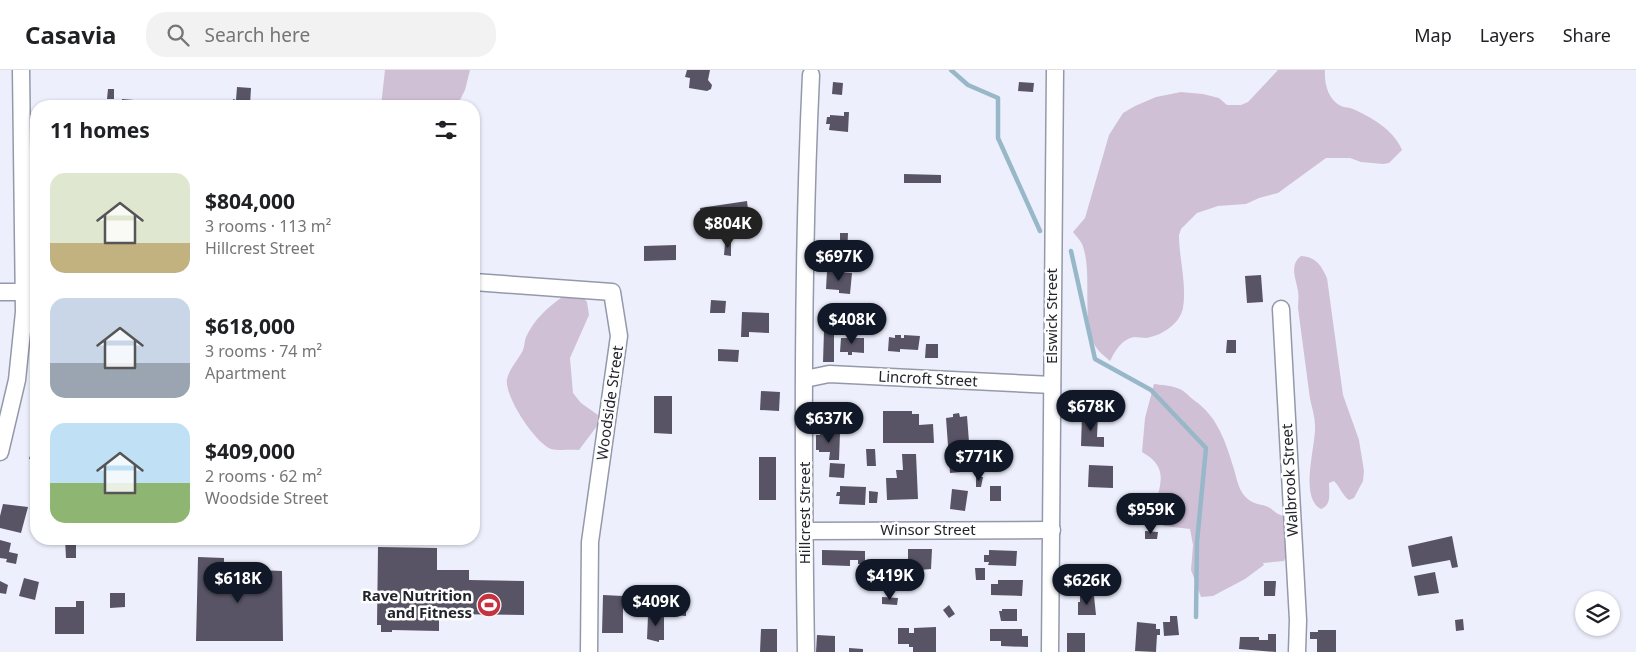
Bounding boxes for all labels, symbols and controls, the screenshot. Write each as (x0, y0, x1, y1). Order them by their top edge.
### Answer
search box (146, 12, 496, 57)
text: Casavia (25, 18, 116, 51)
icon: search (164, 21, 192, 49)
text: Search here (204, 22, 310, 48)
text: Map (1414, 23, 1452, 47)
text: Layers (1480, 23, 1535, 47)
text: Share (1563, 23, 1611, 47)
text: 11 homes (50, 116, 150, 144)
icon: filters (432, 116, 460, 144)
text: $804,000 (205, 187, 295, 215)
icon: home (90, 193, 150, 253)
pin: $804K (693, 206, 763, 249)
text: $804K (704, 212, 752, 234)
text: 3 rooms · 113 m² (205, 215, 331, 237)
text: Hillcrest Street (205, 237, 315, 259)
pin: $697K (804, 240, 874, 282)
text: $697K (815, 245, 863, 267)
street label: Elswick Street (1041, 267, 1061, 364)
pin: $408K (817, 302, 887, 345)
text: $408K (828, 308, 876, 330)
text: $618,000 (205, 312, 295, 340)
icon: home (90, 318, 150, 378)
text: 3 rooms · 74 m² (205, 340, 322, 362)
street label: Woodside Street (591, 344, 627, 461)
text: Apartment (205, 362, 286, 384)
street label: Lincroft Street (878, 365, 979, 391)
pin: $678K (1056, 390, 1126, 432)
text: $678K (1067, 395, 1115, 417)
pin: $637K (794, 402, 864, 444)
text: $637K (805, 407, 853, 429)
street label: Walbrook Street (1276, 423, 1302, 537)
text: $409,000 (205, 437, 295, 465)
pin: $771K (944, 440, 1014, 482)
icon: home (90, 443, 150, 503)
text: $771K (955, 445, 1003, 467)
street label: Hillcrest Street (794, 461, 814, 564)
text: 2 rooms · 62 m² (205, 465, 322, 487)
text: Woodside Street (205, 487, 328, 509)
pin: $959K (1116, 492, 1186, 535)
text: $959K (1127, 498, 1175, 520)
street label: Winsor Street (880, 519, 976, 539)
pin: $419K (855, 558, 925, 601)
pin: $618K (203, 562, 273, 604)
text: $419K (866, 564, 914, 586)
pin: $626K (1052, 564, 1122, 606)
text: $618K (214, 567, 262, 589)
text: $626K (1063, 569, 1111, 591)
pin: $409K (621, 584, 691, 627)
place label: Rave Nutrition and Fitness (362, 585, 472, 622)
text: $409K (632, 590, 680, 612)
map controls (1575, 591, 1620, 636)
button: layers (1575, 591, 1620, 636)
sports icon: Rave Nutrition and Fitness (476, 592, 502, 618)

